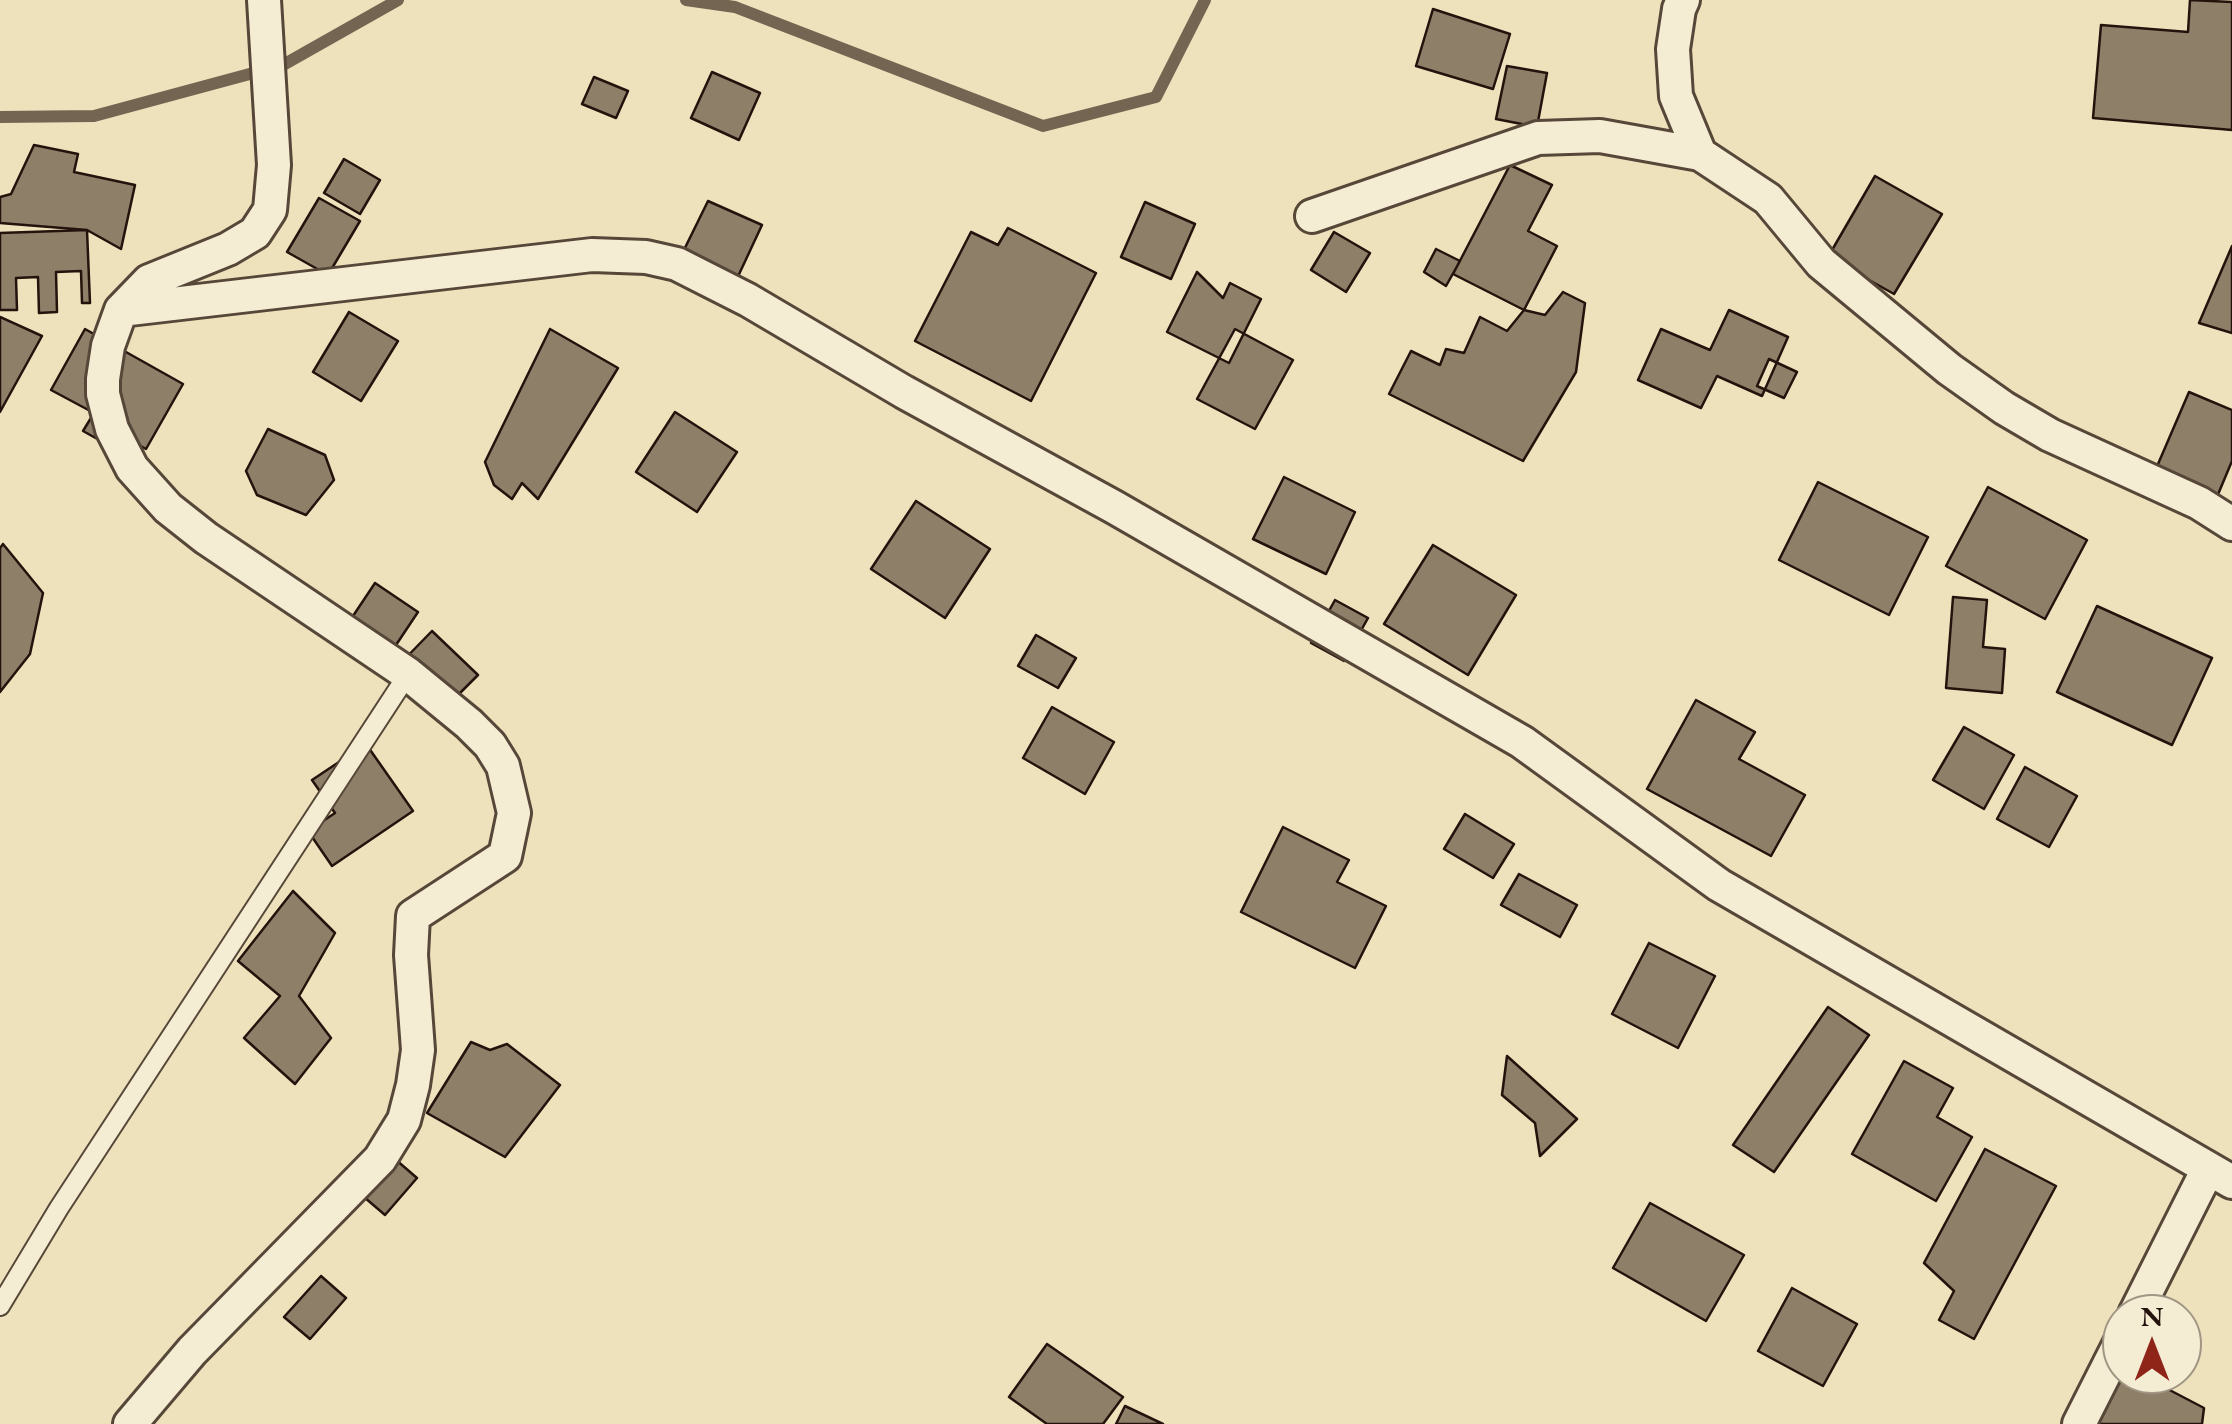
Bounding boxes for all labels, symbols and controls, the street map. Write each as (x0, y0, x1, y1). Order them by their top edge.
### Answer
north arrow (2102, 1294, 2202, 1394)
text: N (2141, 1298, 2163, 1334)

